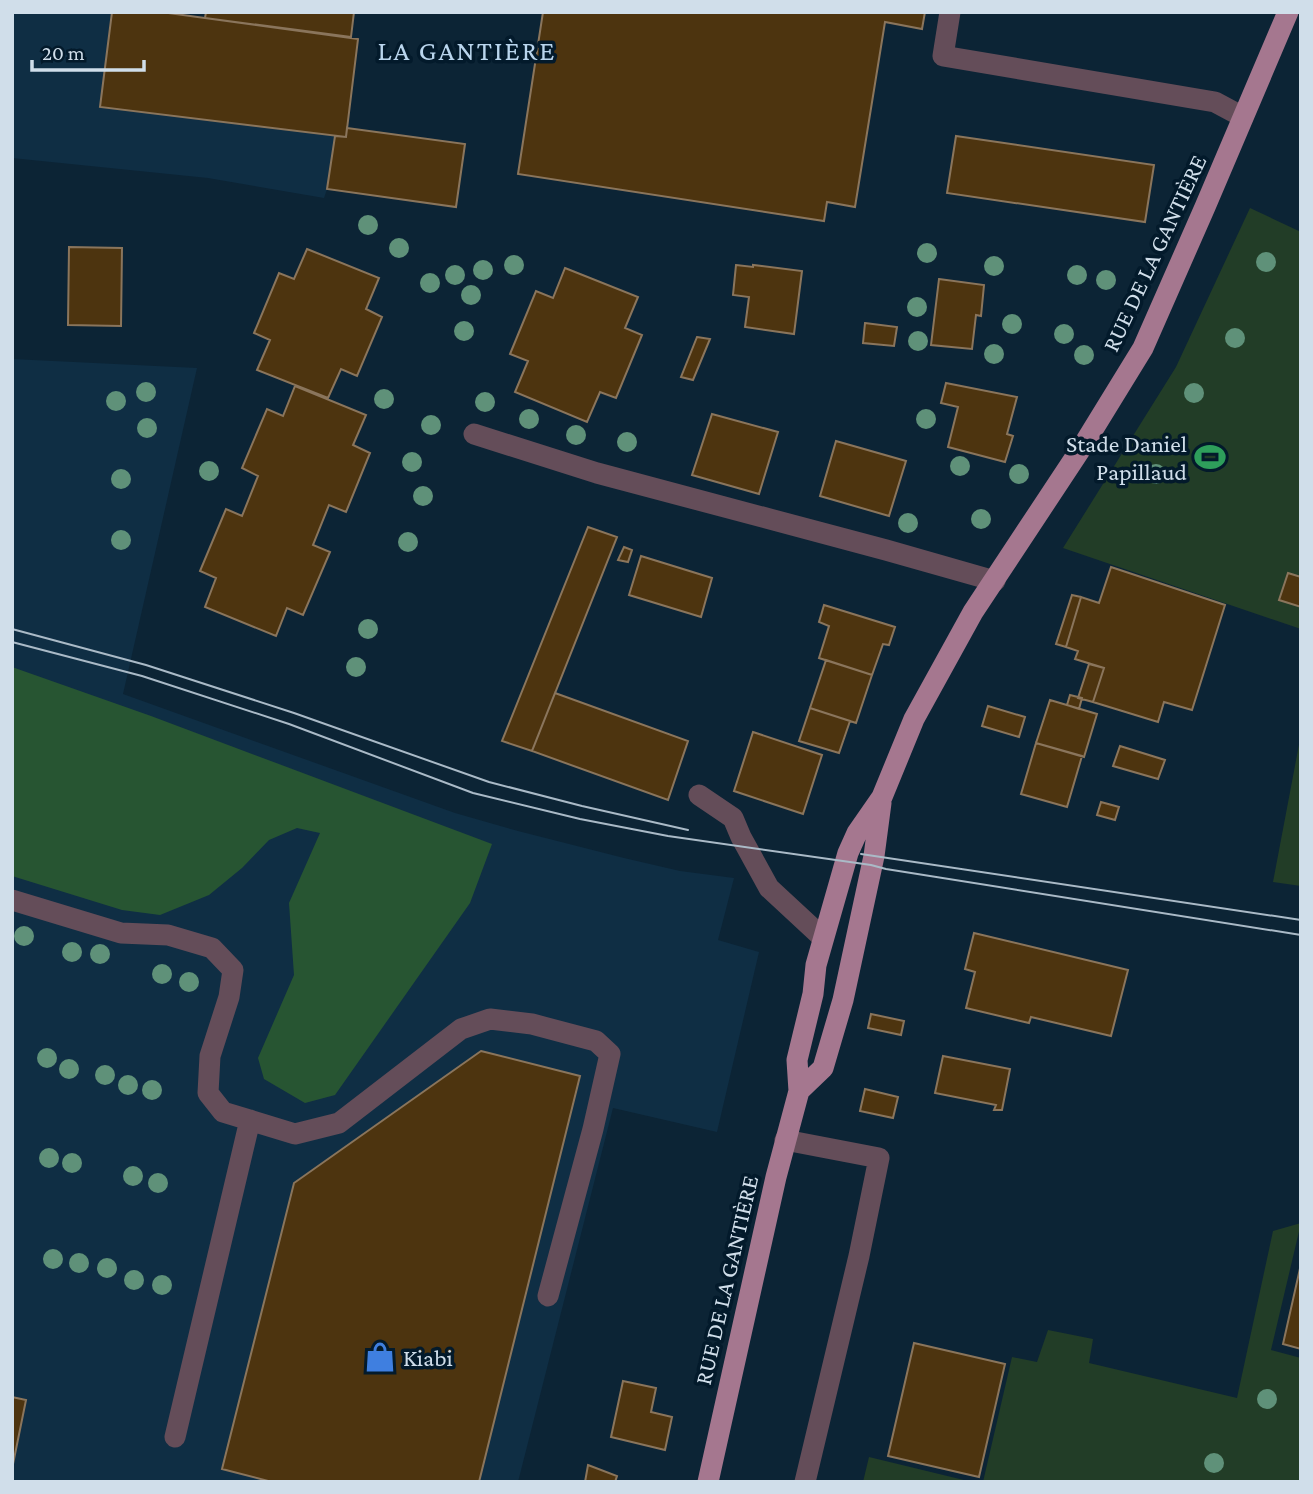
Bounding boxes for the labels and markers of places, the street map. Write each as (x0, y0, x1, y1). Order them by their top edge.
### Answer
place label: Stade Daniel Papillaud (1066, 430, 1187, 485)
sports icon: Stade Daniel Papillaud (1193, 440, 1227, 474)
shop icon: Kiabi (363, 1340, 397, 1374)
place label: Kiabi (403, 1344, 453, 1371)

